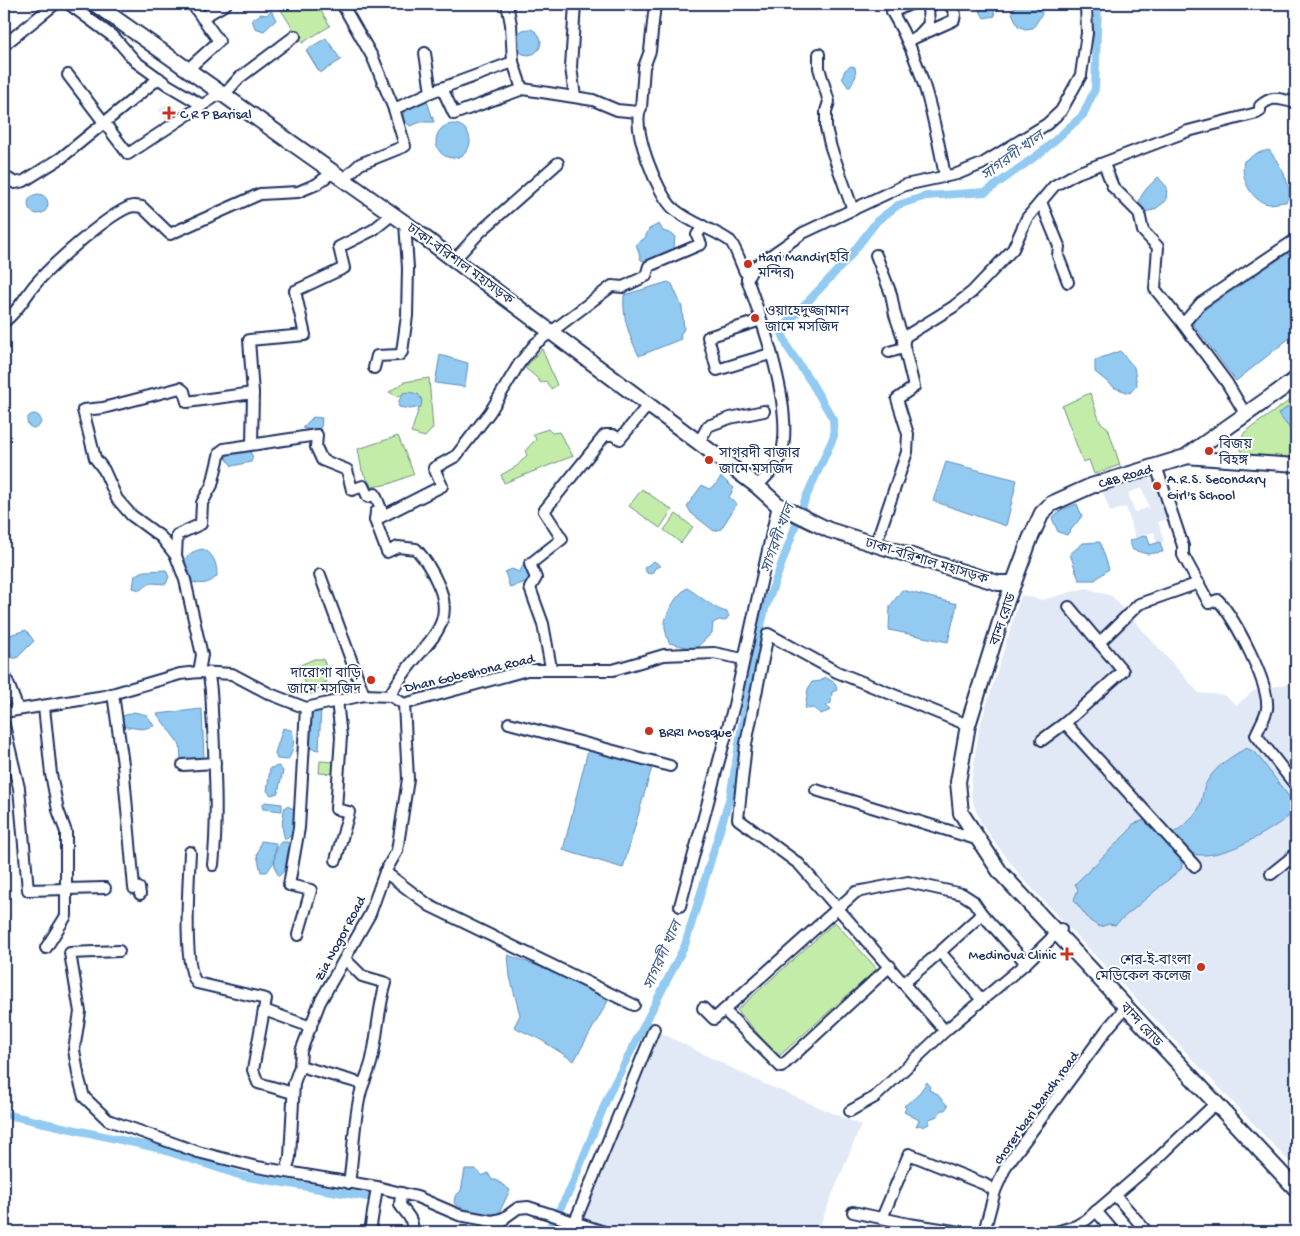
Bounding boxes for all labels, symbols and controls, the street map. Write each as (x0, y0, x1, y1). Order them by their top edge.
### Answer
marker: C R P Barisal (162, 106, 176, 120)
place label: C R P Barisal (180, 107, 252, 124)
water label: সাগরদী খাল (977, 125, 1050, 185)
street label: ঢাকা-বরিশাল মহাসড়ক (402, 218, 518, 310)
place label: Hari Mandir(হরি মন্দির) (757, 248, 850, 283)
marker: Hari Mandir(হরি মন্দির) (742, 258, 754, 270)
place label: ওয়াহেদুজ্জামান জামে মসজিদ (764, 304, 849, 337)
marker: ওয়াহেদুজ্জামান জামে মসজিদ (749, 312, 761, 324)
place label: বিজয় বিহঙ্গ (1218, 435, 1252, 470)
place label: সাগরদী বাজার জামে মসজিদ (718, 444, 800, 479)
marker: বিজয় বিহঙ্গ (1203, 445, 1215, 457)
marker: সাগরদী বাজার জামে মসজিদ (703, 454, 715, 466)
street label: C&B Road (1097, 461, 1156, 494)
place label: A.R.S. Secondary Girl's School (1167, 472, 1266, 505)
marker: A.R.S. Secondary Girl's School (1151, 480, 1163, 492)
water label: সাগরদী খাল (756, 498, 801, 576)
street label: ঢাকা-বরিশাল মহাসড়ক (862, 533, 991, 589)
street label: বান্দ রোড (987, 590, 1022, 649)
street label: Dhan Gobeshona Road (402, 651, 538, 698)
place label: দারোগা বাড়ি জামে মসজিদ (286, 664, 362, 699)
marker: দারোগা বাড়ি জামে মসজিদ (365, 674, 377, 686)
marker: BRRI Mosque (643, 725, 655, 737)
place label: BRRI Mosque (658, 725, 733, 742)
street label: Zia Nogor Road (312, 892, 372, 985)
water label: সাগরদী খাল (639, 915, 688, 993)
marker: Medinova Clinic (1060, 947, 1074, 961)
place label: Medinova Clinic (968, 948, 1057, 965)
place label: শের-ই-বাংলা মেডিকেল কলেজ (1095, 951, 1192, 986)
marker: শের-ই-বাংলা মেডিকেল কলেজ (1195, 961, 1207, 973)
street label: বান্দ রোড (1115, 999, 1166, 1052)
street label: chorer bari bandh road (990, 1047, 1085, 1168)

